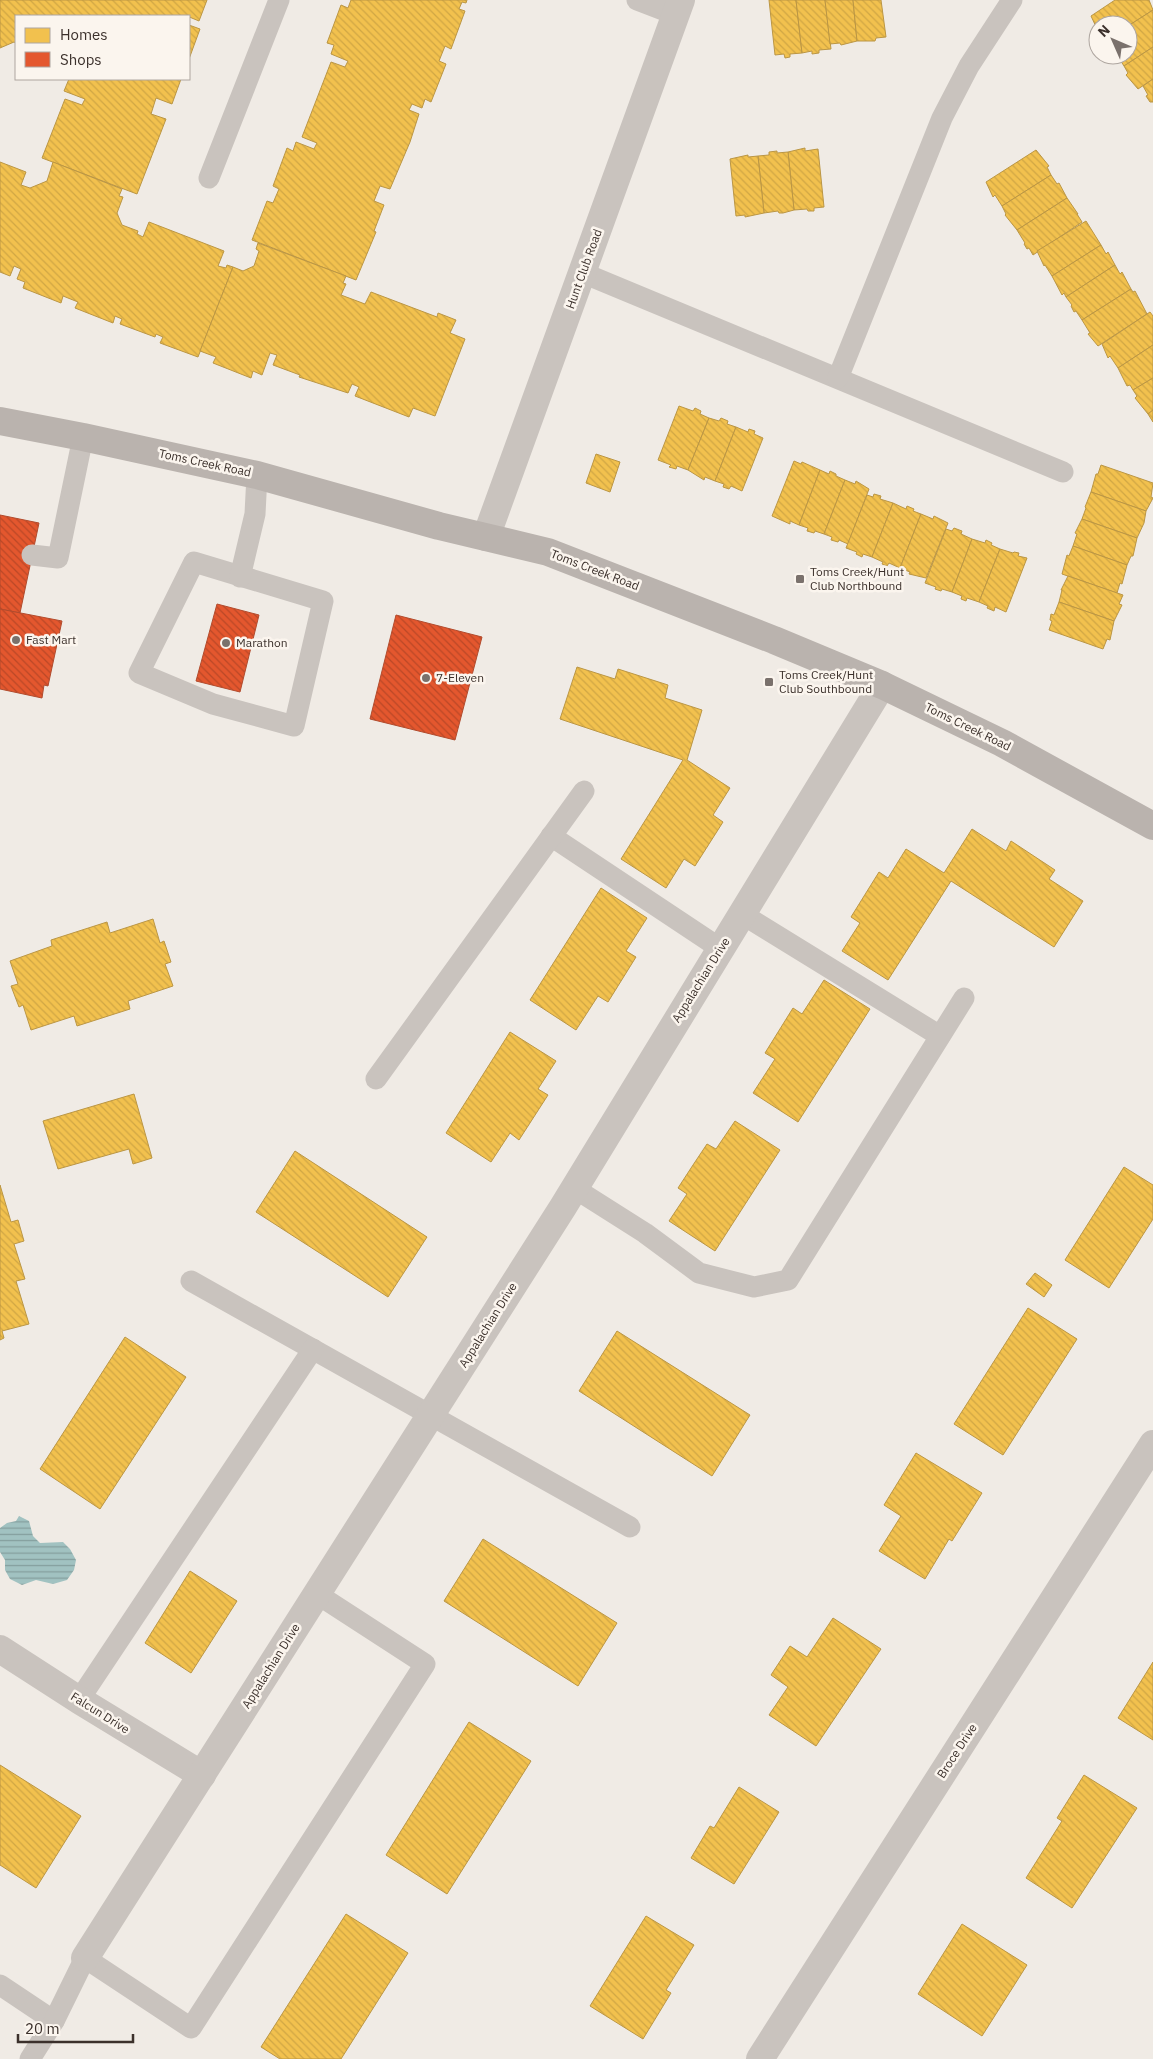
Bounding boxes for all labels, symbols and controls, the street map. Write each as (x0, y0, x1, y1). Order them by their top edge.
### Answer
legend (15, 15, 190, 80)
north arrow (1088, 15, 1138, 65)
text: N (1094, 21, 1114, 41)
text: Homes (60, 25, 108, 44)
text: Shops (60, 50, 102, 69)
street label: Hunt Club Road (562, 227, 605, 311)
street label: Toms Creek Road (158, 445, 252, 480)
street label: Toms Creek Road (549, 546, 642, 593)
place label: Toms Creek/Hunt Club Northbound (810, 564, 904, 593)
marker: Toms Creek/Hunt Club Northbound (794, 573, 806, 585)
place label: Fast Mart (26, 632, 76, 647)
marker: Fast Mart (10, 634, 22, 646)
place label: Marathon (236, 635, 287, 650)
marker: Marathon (220, 637, 232, 649)
place label: Toms Creek/Hunt Club Southbound (779, 667, 873, 696)
place label: 7-Eleven (436, 670, 484, 685)
marker: 7-Eleven (420, 672, 432, 684)
marker: Toms Creek/Hunt Club Southbound (763, 676, 775, 688)
street label: Toms Creek Road (923, 699, 1014, 754)
street label: Appalachian Drive (668, 934, 733, 1025)
street label: Appalachian Drive (455, 1279, 520, 1370)
street label: Appalachian Drive (238, 1620, 303, 1711)
street label: Falcun Drive (68, 1689, 133, 1737)
street label: Broce Drive (933, 1720, 980, 1781)
scale bar (18, 2012, 132, 2044)
text: 20 m (25, 2019, 60, 2038)

